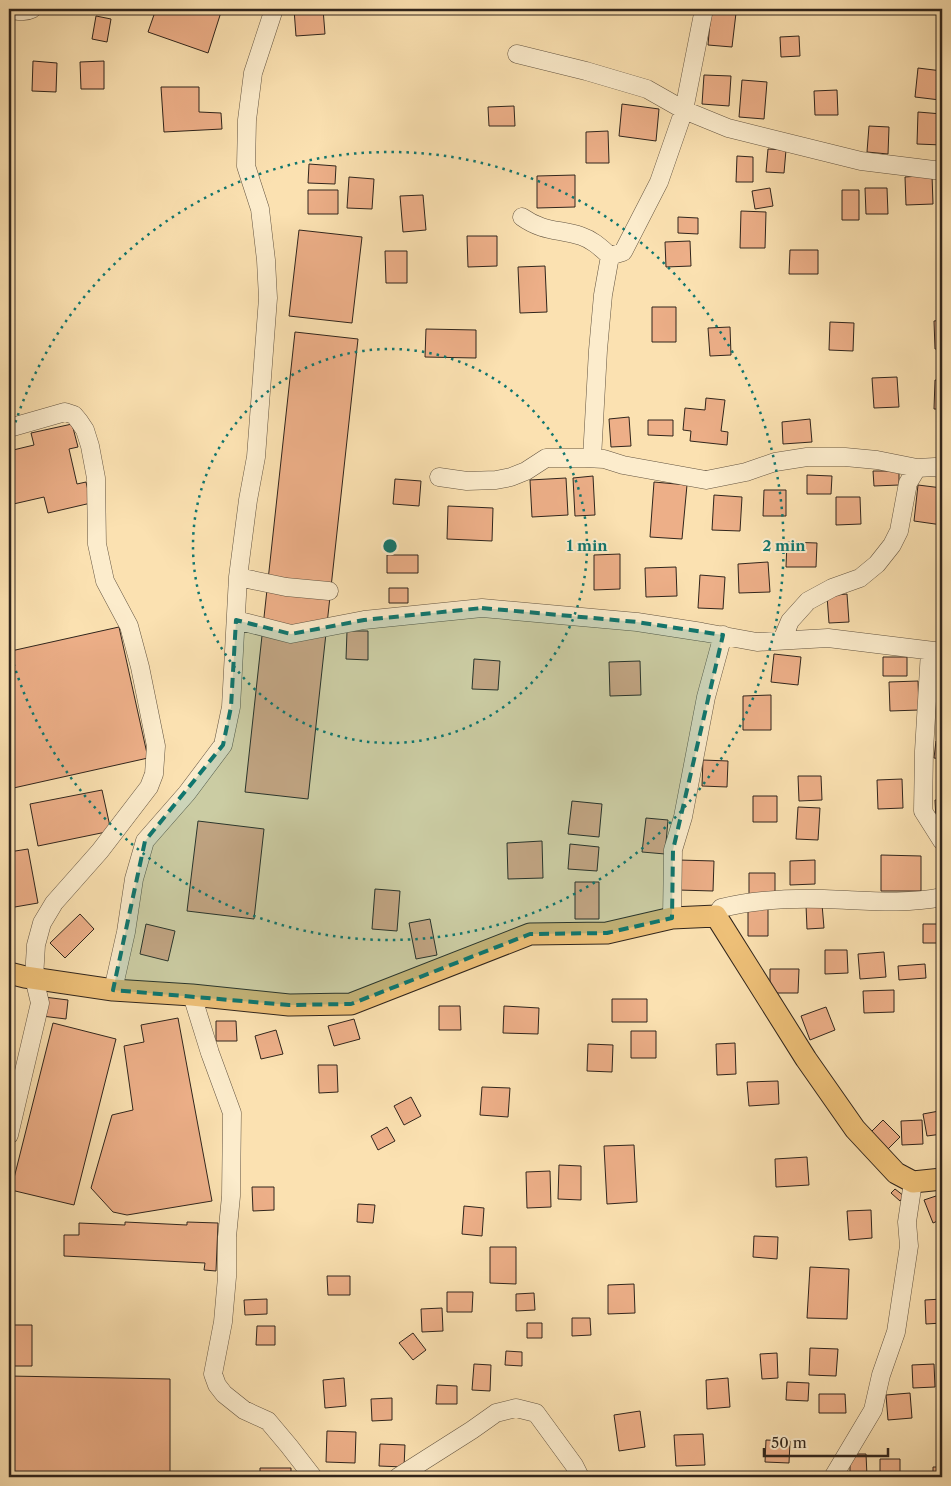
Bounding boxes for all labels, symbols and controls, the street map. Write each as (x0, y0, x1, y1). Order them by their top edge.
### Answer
text: 1 min (566, 536, 608, 555)
text: 2 min (762, 536, 806, 555)
centre of rings (381, 537, 399, 555)
scale bar (764, 1426, 887, 1458)
text: 50 m (771, 1433, 807, 1452)

